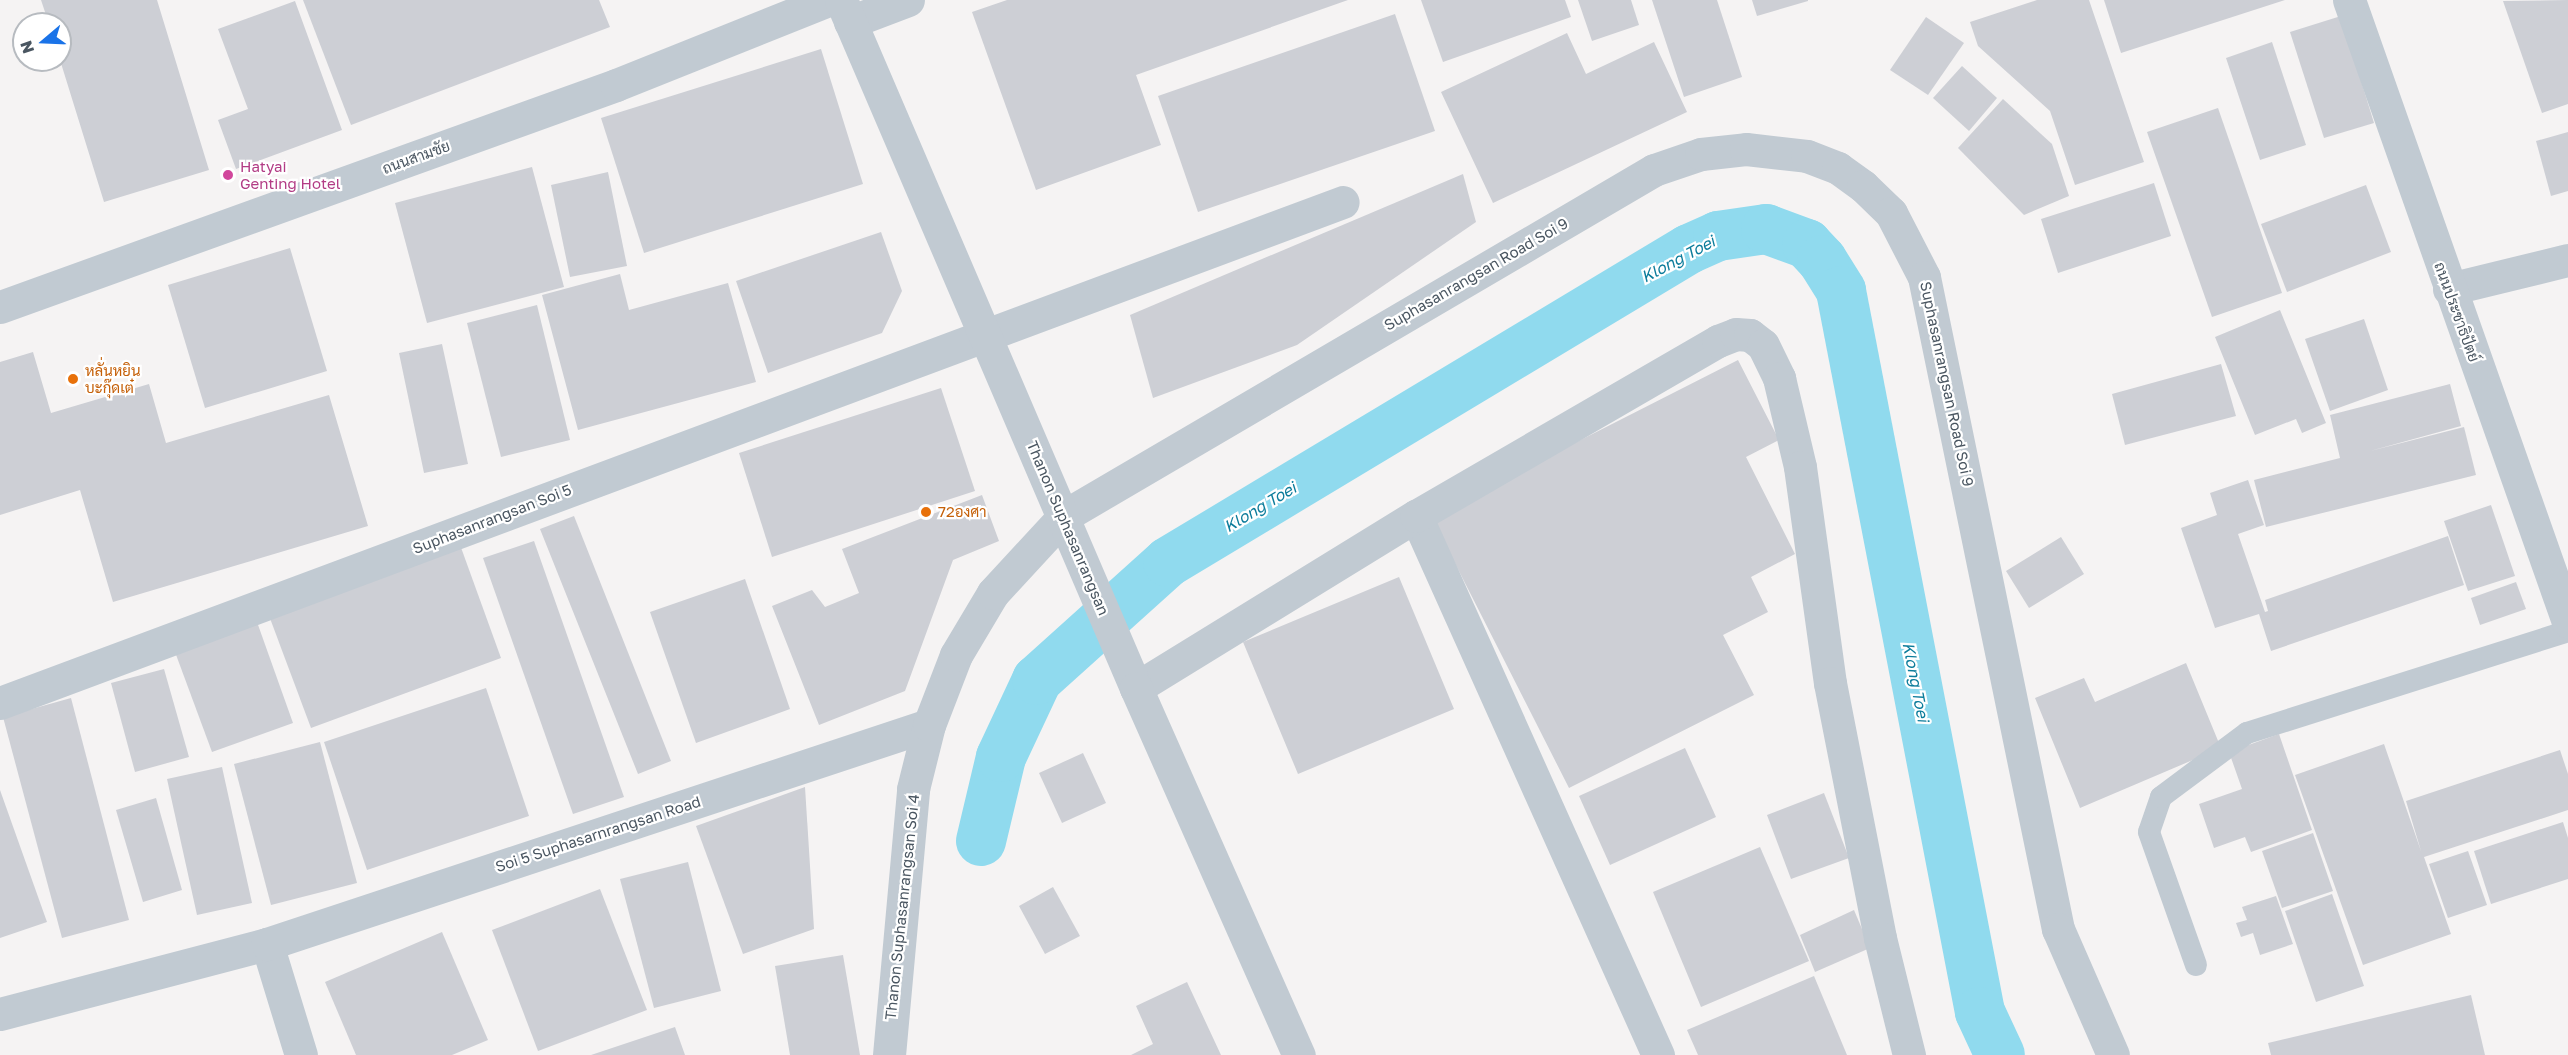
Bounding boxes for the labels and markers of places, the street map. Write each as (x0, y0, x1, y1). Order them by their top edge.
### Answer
place label: Hatyai Genting Hotel (240, 157, 340, 192)
marker: Hatyai Genting Hotel (221, 168, 235, 182)
place label: หลั่นหยิน บะกุ๊ดเต๋ (85, 361, 140, 396)
marker: หลั่นหยิน บะกุ๊ดเต๋ (66, 372, 80, 386)
place label: 72องศา (938, 503, 987, 521)
marker: 72องศา (919, 505, 933, 519)

